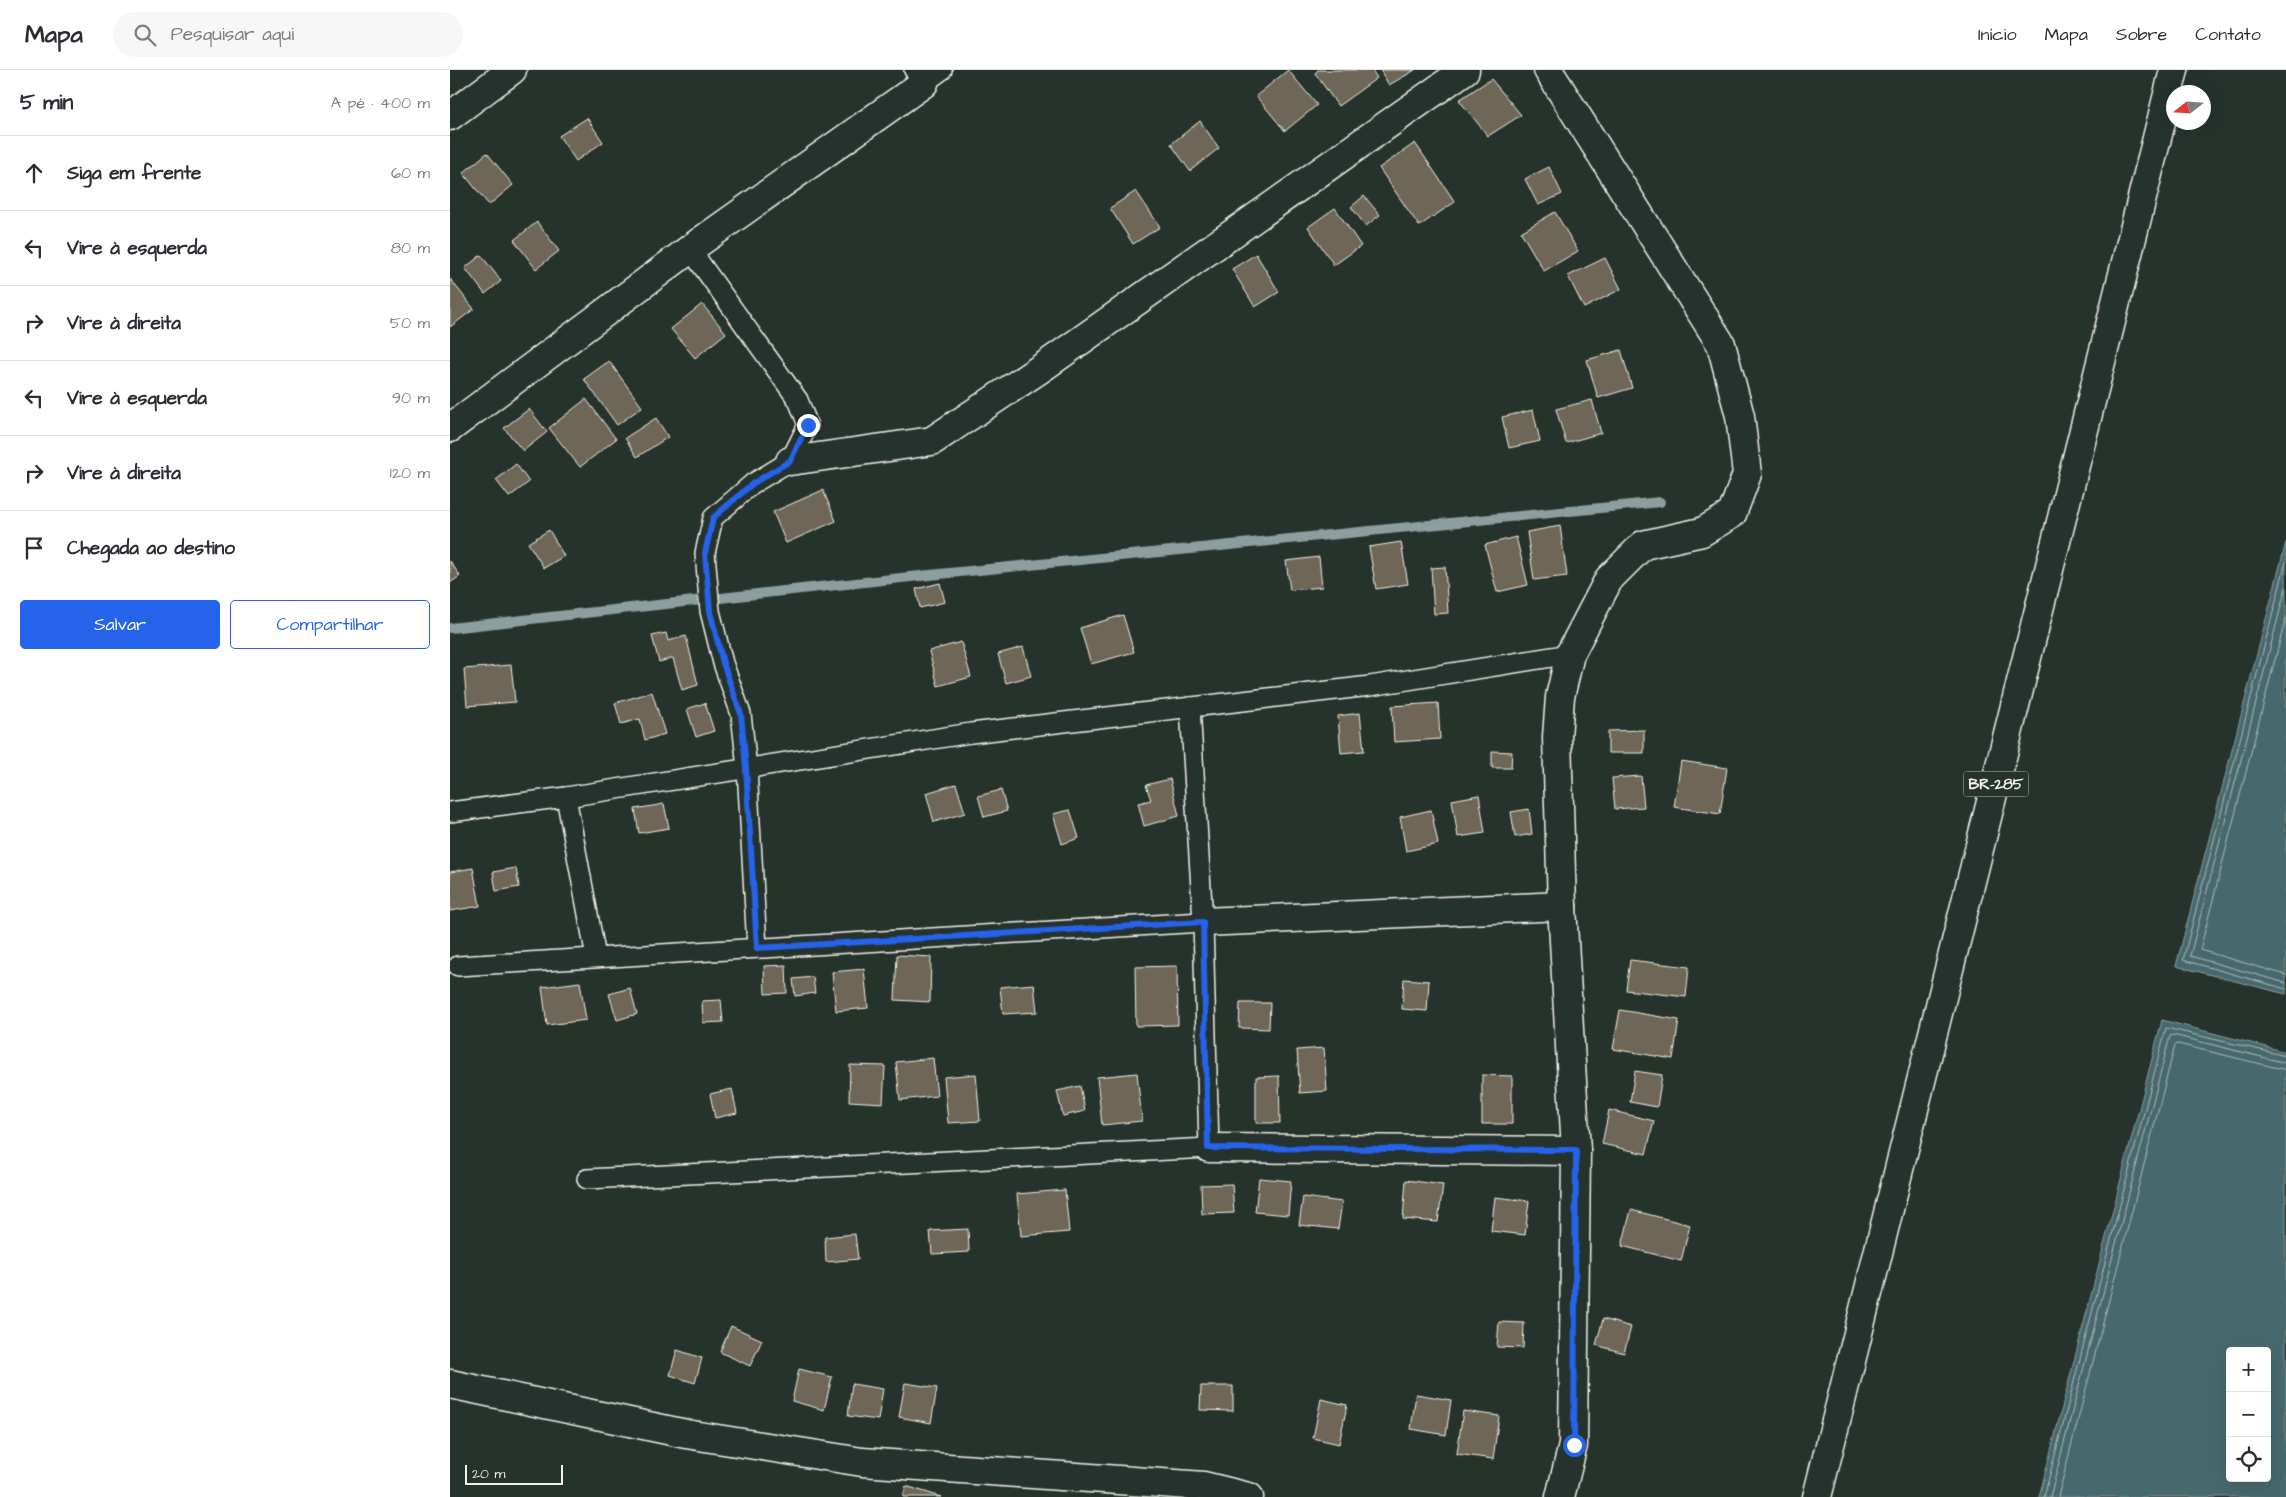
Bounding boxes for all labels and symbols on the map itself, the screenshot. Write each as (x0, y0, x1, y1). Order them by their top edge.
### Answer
north arrow (2166, 85, 2211, 130)
route end (797, 414, 820, 437)
road number: BR-285 (1964, 772, 2028, 796)
route start (1563, 1434, 1586, 1457)
scale bar (465, 1462, 562, 1485)

